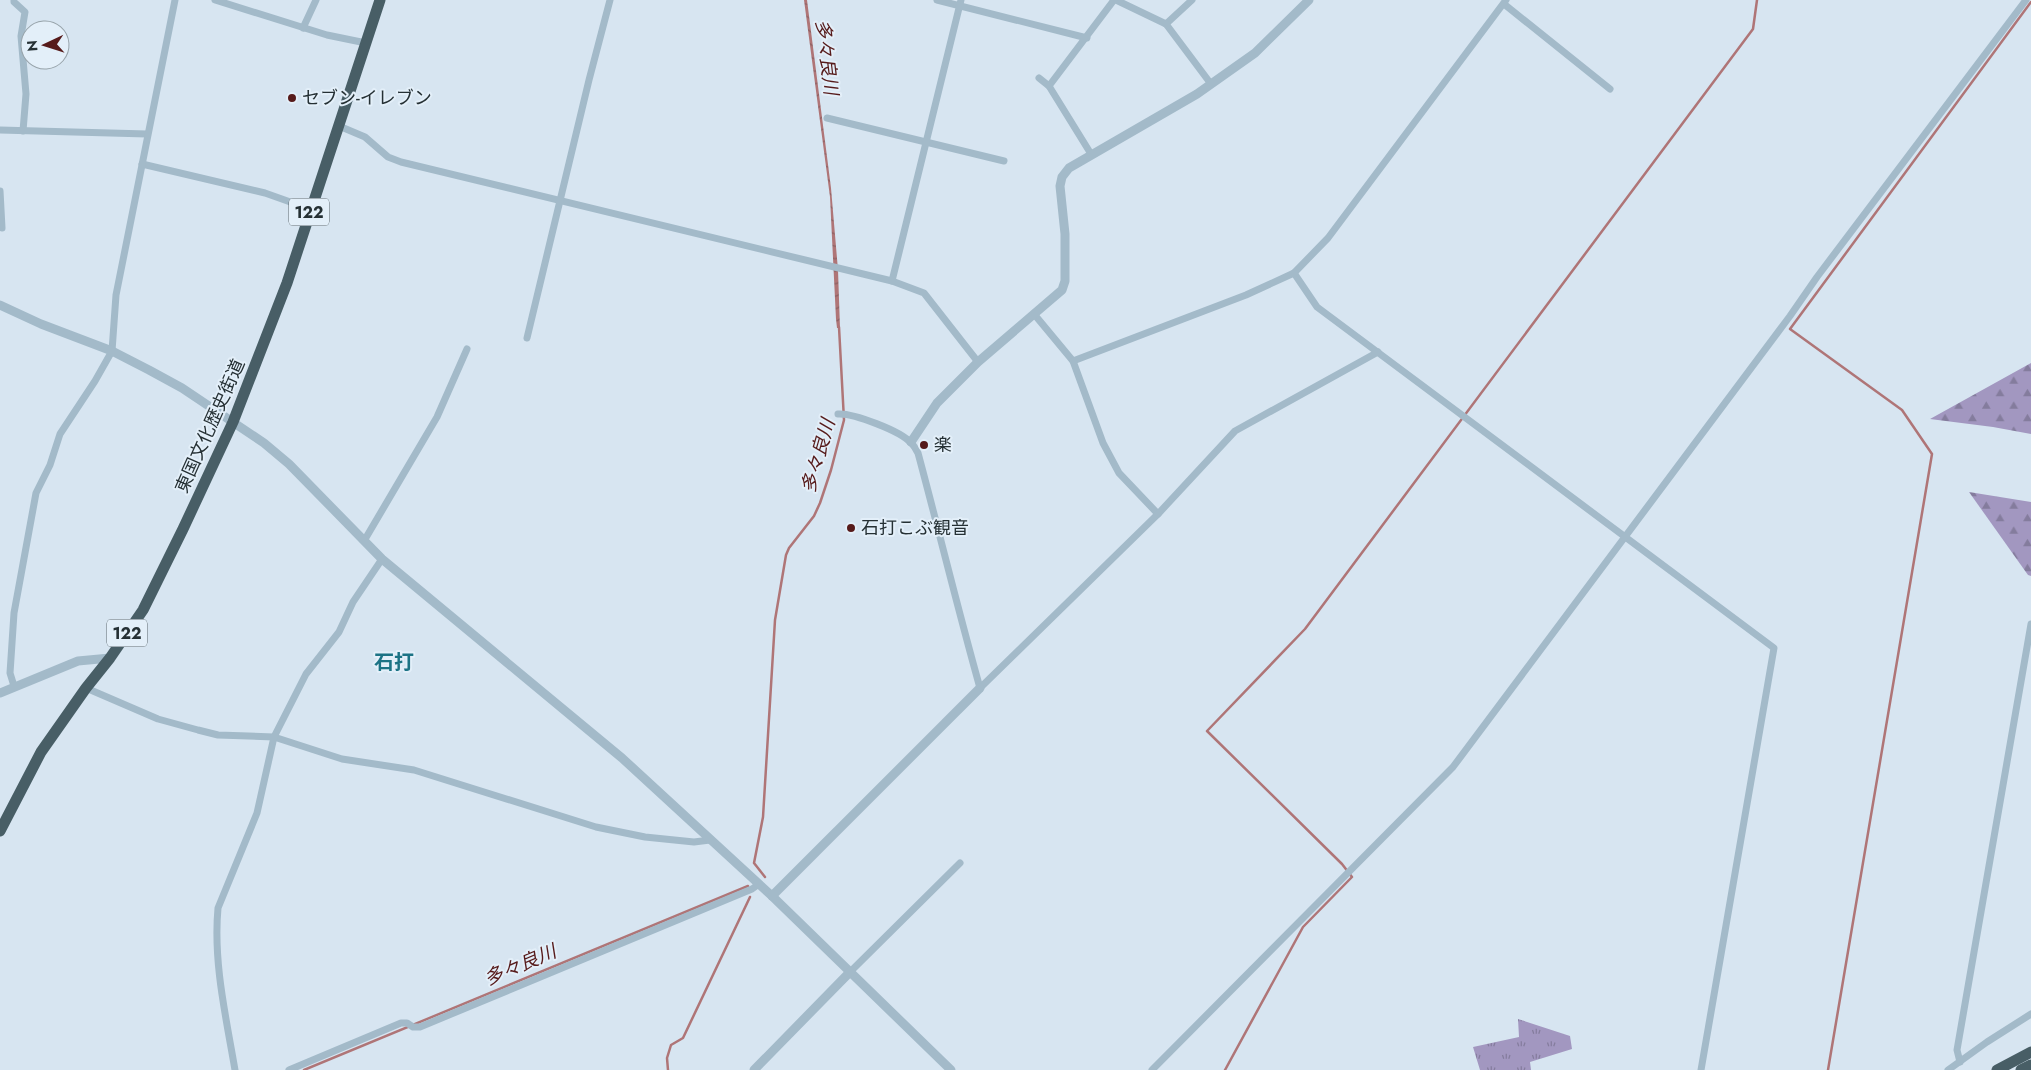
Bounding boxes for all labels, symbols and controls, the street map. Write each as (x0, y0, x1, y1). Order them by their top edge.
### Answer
water label: 多々良川 (809, 18, 845, 98)
north arrow (20, 20, 70, 70)
text: N (22, 40, 42, 52)
place label: セブン-イレブン (302, 85, 432, 111)
marker: セブン-イレブン (286, 92, 298, 104)
road number: 122 (289, 198, 329, 226)
street label: 東国文化歴史街道 (169, 355, 251, 497)
water label: 多々良川 (795, 414, 842, 496)
place label: 楽 (934, 432, 952, 458)
marker: 楽 (918, 439, 930, 451)
place label: 石打こぶ観音 (861, 515, 969, 541)
marker: 石打こぶ観音 (845, 522, 857, 534)
road number: 122 (107, 620, 147, 646)
district label: 石打 (374, 648, 414, 677)
water label: 多々良川 (480, 937, 562, 992)

